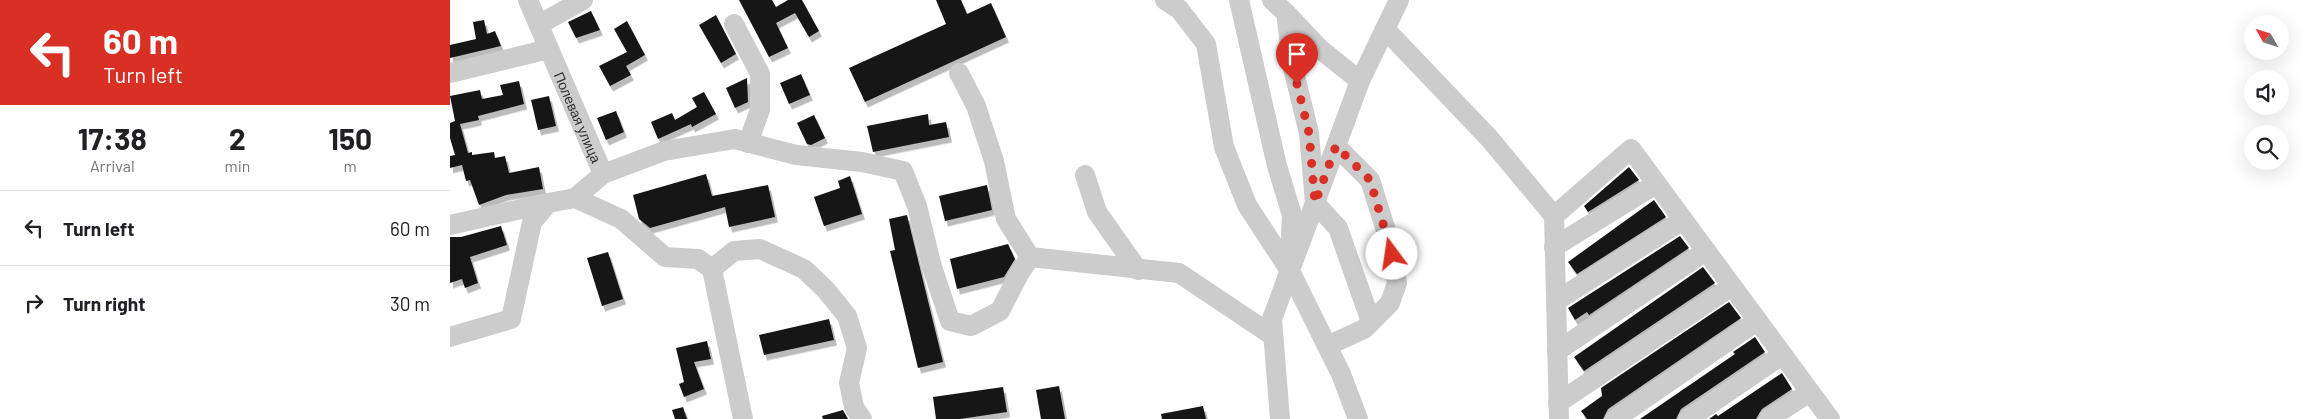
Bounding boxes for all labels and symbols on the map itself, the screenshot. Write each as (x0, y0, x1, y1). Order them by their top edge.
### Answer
north arrow (2244, 15, 2289, 60)
pin (1276, 33, 1318, 84)
street label: Полевая улица (551, 69, 606, 165)
position arrow (1365, 227, 1417, 279)

